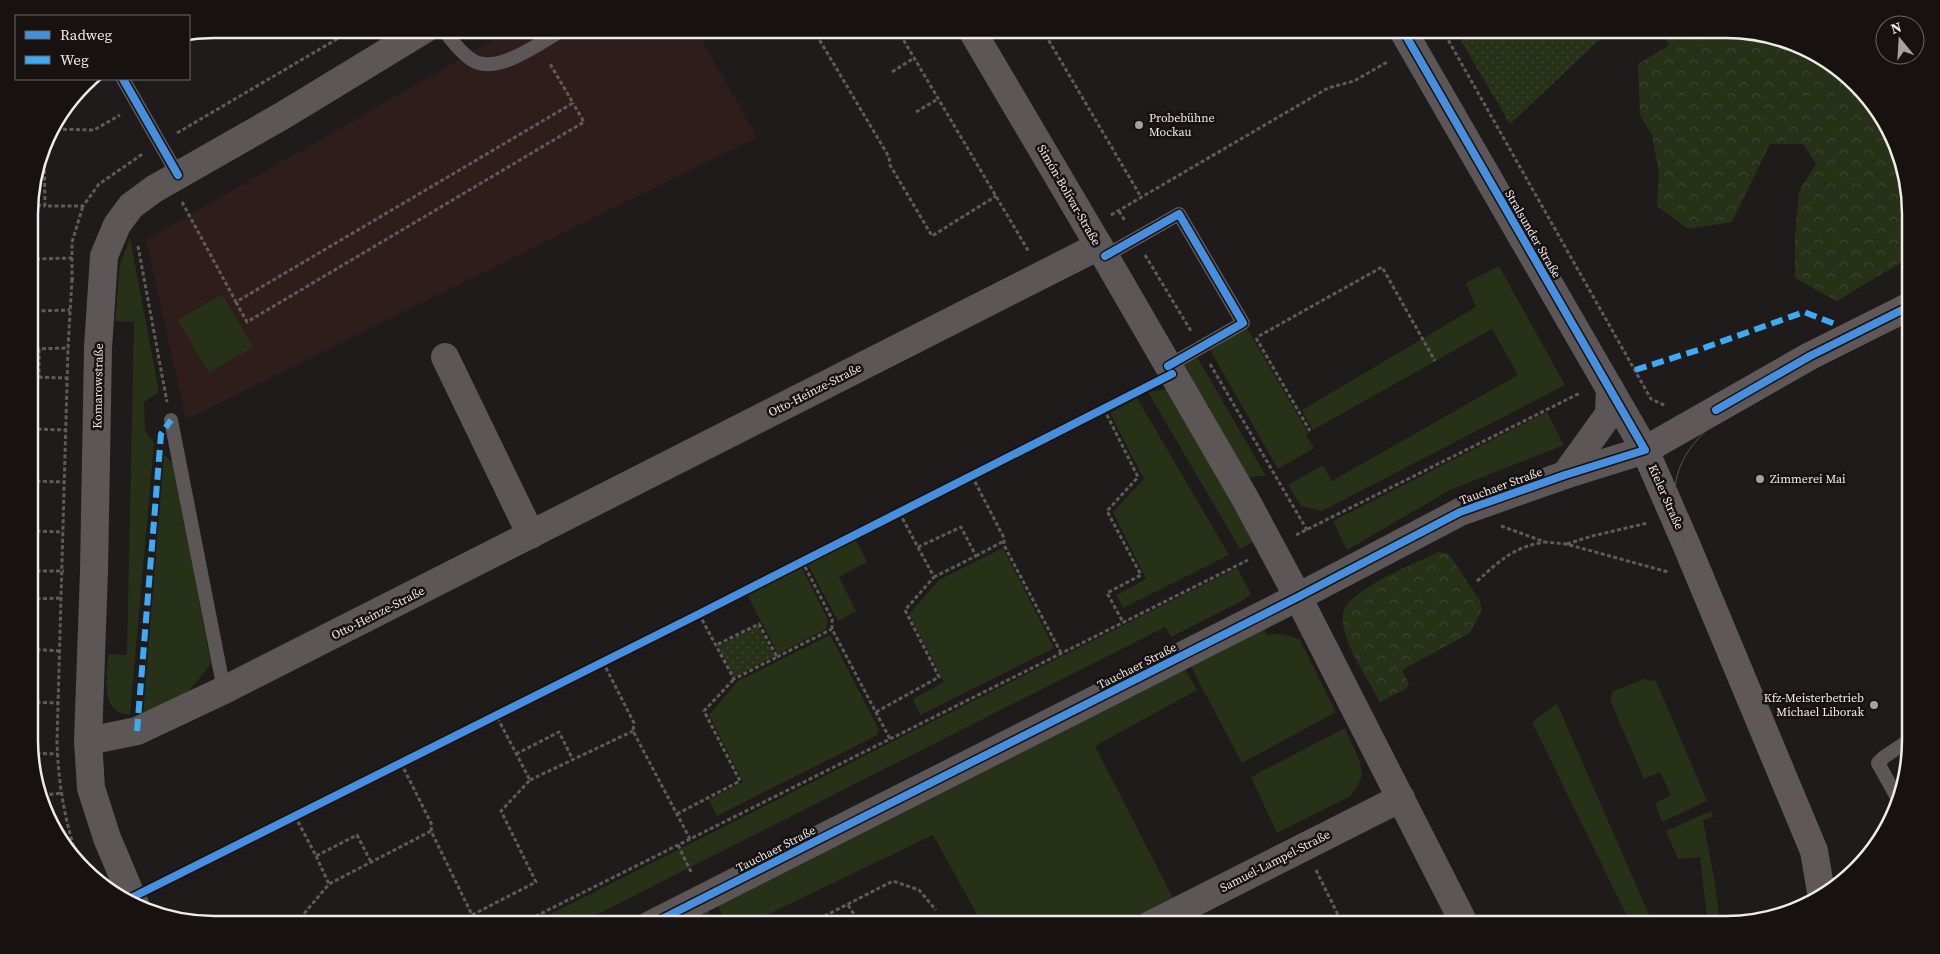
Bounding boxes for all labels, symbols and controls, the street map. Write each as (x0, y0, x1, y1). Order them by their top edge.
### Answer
legend (15, 15, 190, 80)
north arrow (1875, 15, 1925, 65)
text: N (1888, 17, 1904, 39)
text: Radweg (60, 24, 113, 45)
text: Weg (60, 49, 89, 70)
place label: Probebühne Mockau (1149, 110, 1215, 140)
marker: Probebühne Mockau (1133, 119, 1145, 131)
street label: Simón-Bolívar-Straße (1034, 142, 1104, 248)
street label: Stralsunder Straße (1501, 187, 1565, 281)
street label: Komarowstraße (89, 343, 107, 429)
street label: Otto-Heinze-Straße (766, 360, 864, 420)
street label: Kieler Straße (1645, 462, 1687, 532)
street label: Tauchaer Straße (1457, 464, 1545, 508)
place label: Zimmerei Mai (1770, 471, 1846, 487)
marker: Zimmerei Mai (1754, 473, 1766, 485)
street label: Otto-Heinze-Straße (329, 583, 427, 643)
street label: Tauchaer Straße (1095, 639, 1179, 693)
place label: Kfz-Meisterbetrieb Michael Liborak (1764, 690, 1864, 720)
marker: Kfz-Meisterbetrieb Michael Liborak (1868, 699, 1880, 711)
street label: Tauchaer Straße (734, 822, 818, 876)
street label: Samuel-Lampel-Straße (1217, 826, 1333, 896)

